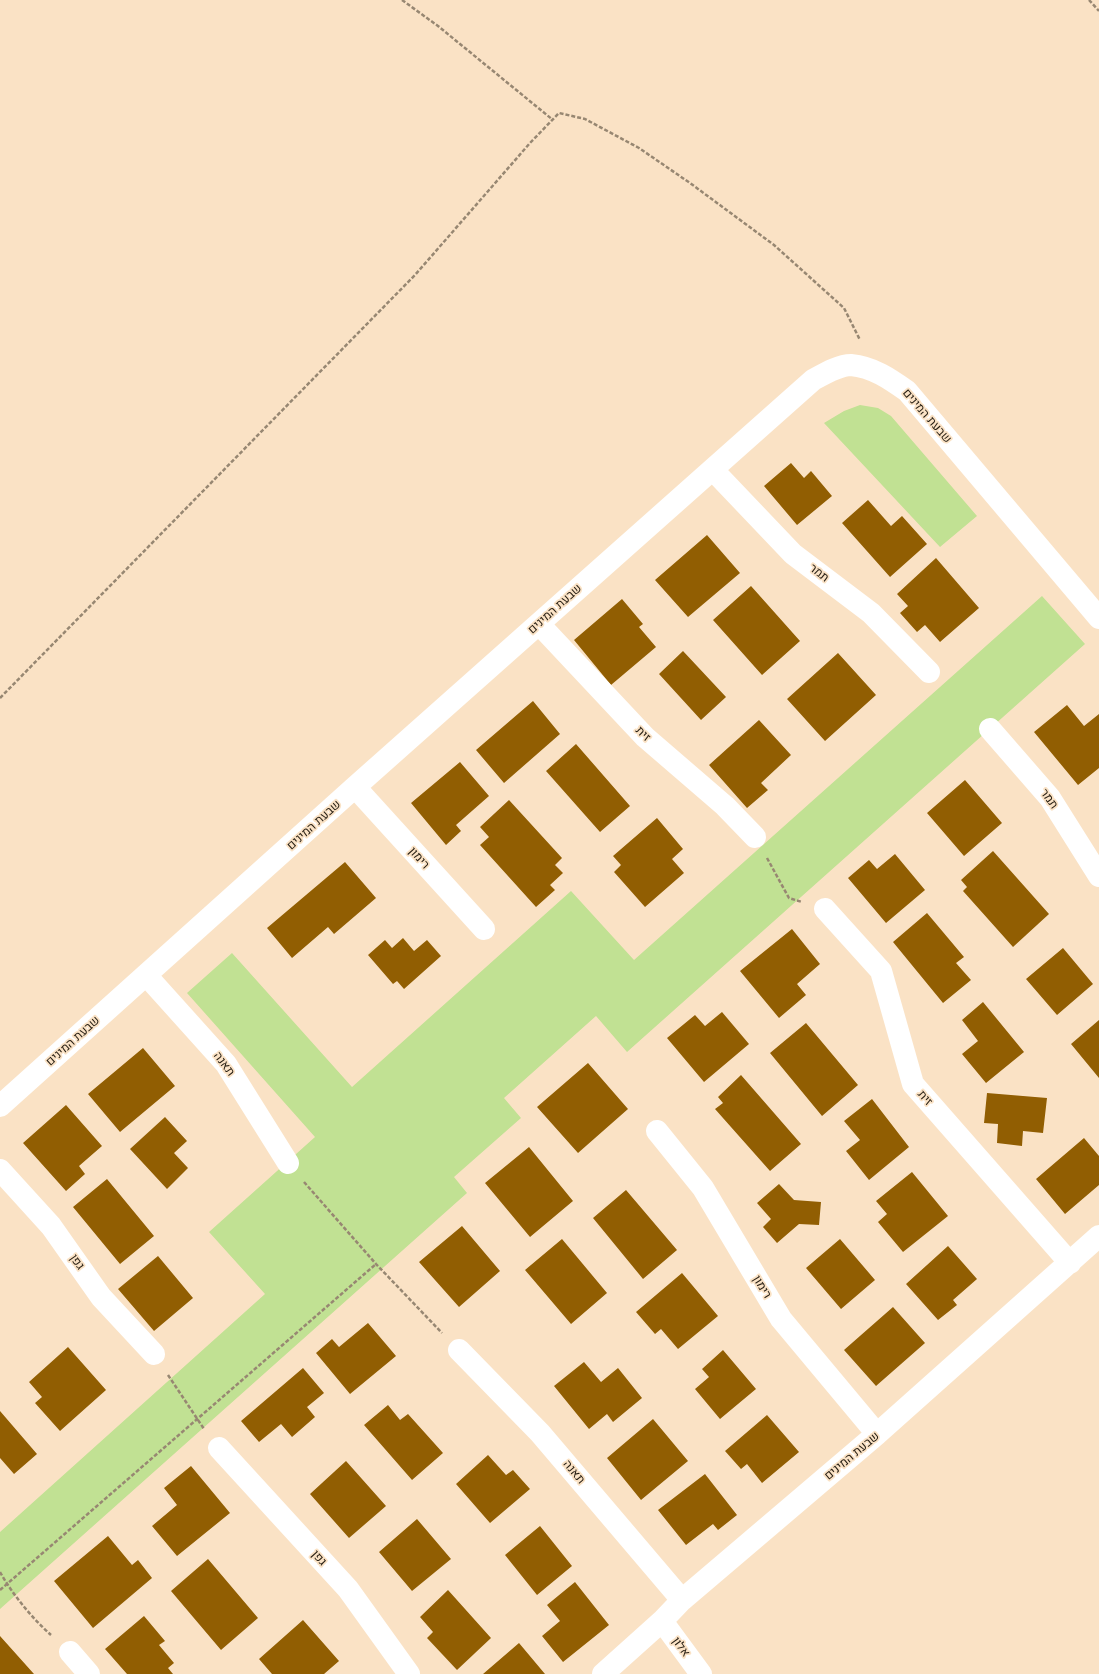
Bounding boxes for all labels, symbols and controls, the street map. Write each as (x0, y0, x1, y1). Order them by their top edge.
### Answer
street label: שבעת המינים (899, 386, 955, 446)
street label: תמר (806, 561, 832, 585)
street label: שבעת המינים (525, 581, 585, 637)
street label: זית (632, 723, 654, 745)
street label: תמר (1037, 786, 1061, 812)
street label: שבעת המינים (284, 797, 344, 853)
street label: רימון (406, 844, 432, 872)
street label: שבעת המינים (43, 1013, 103, 1069)
street label: תאנה (210, 1049, 238, 1079)
street label: זית (915, 1087, 935, 1109)
street label: גפן (67, 1251, 87, 1273)
street label: רימון (750, 1273, 774, 1301)
street label: שבעת המינים (822, 1429, 882, 1483)
street label: תאנה (560, 1457, 588, 1487)
street label: גפן (308, 1547, 330, 1569)
street label: אלון (669, 1634, 693, 1660)

